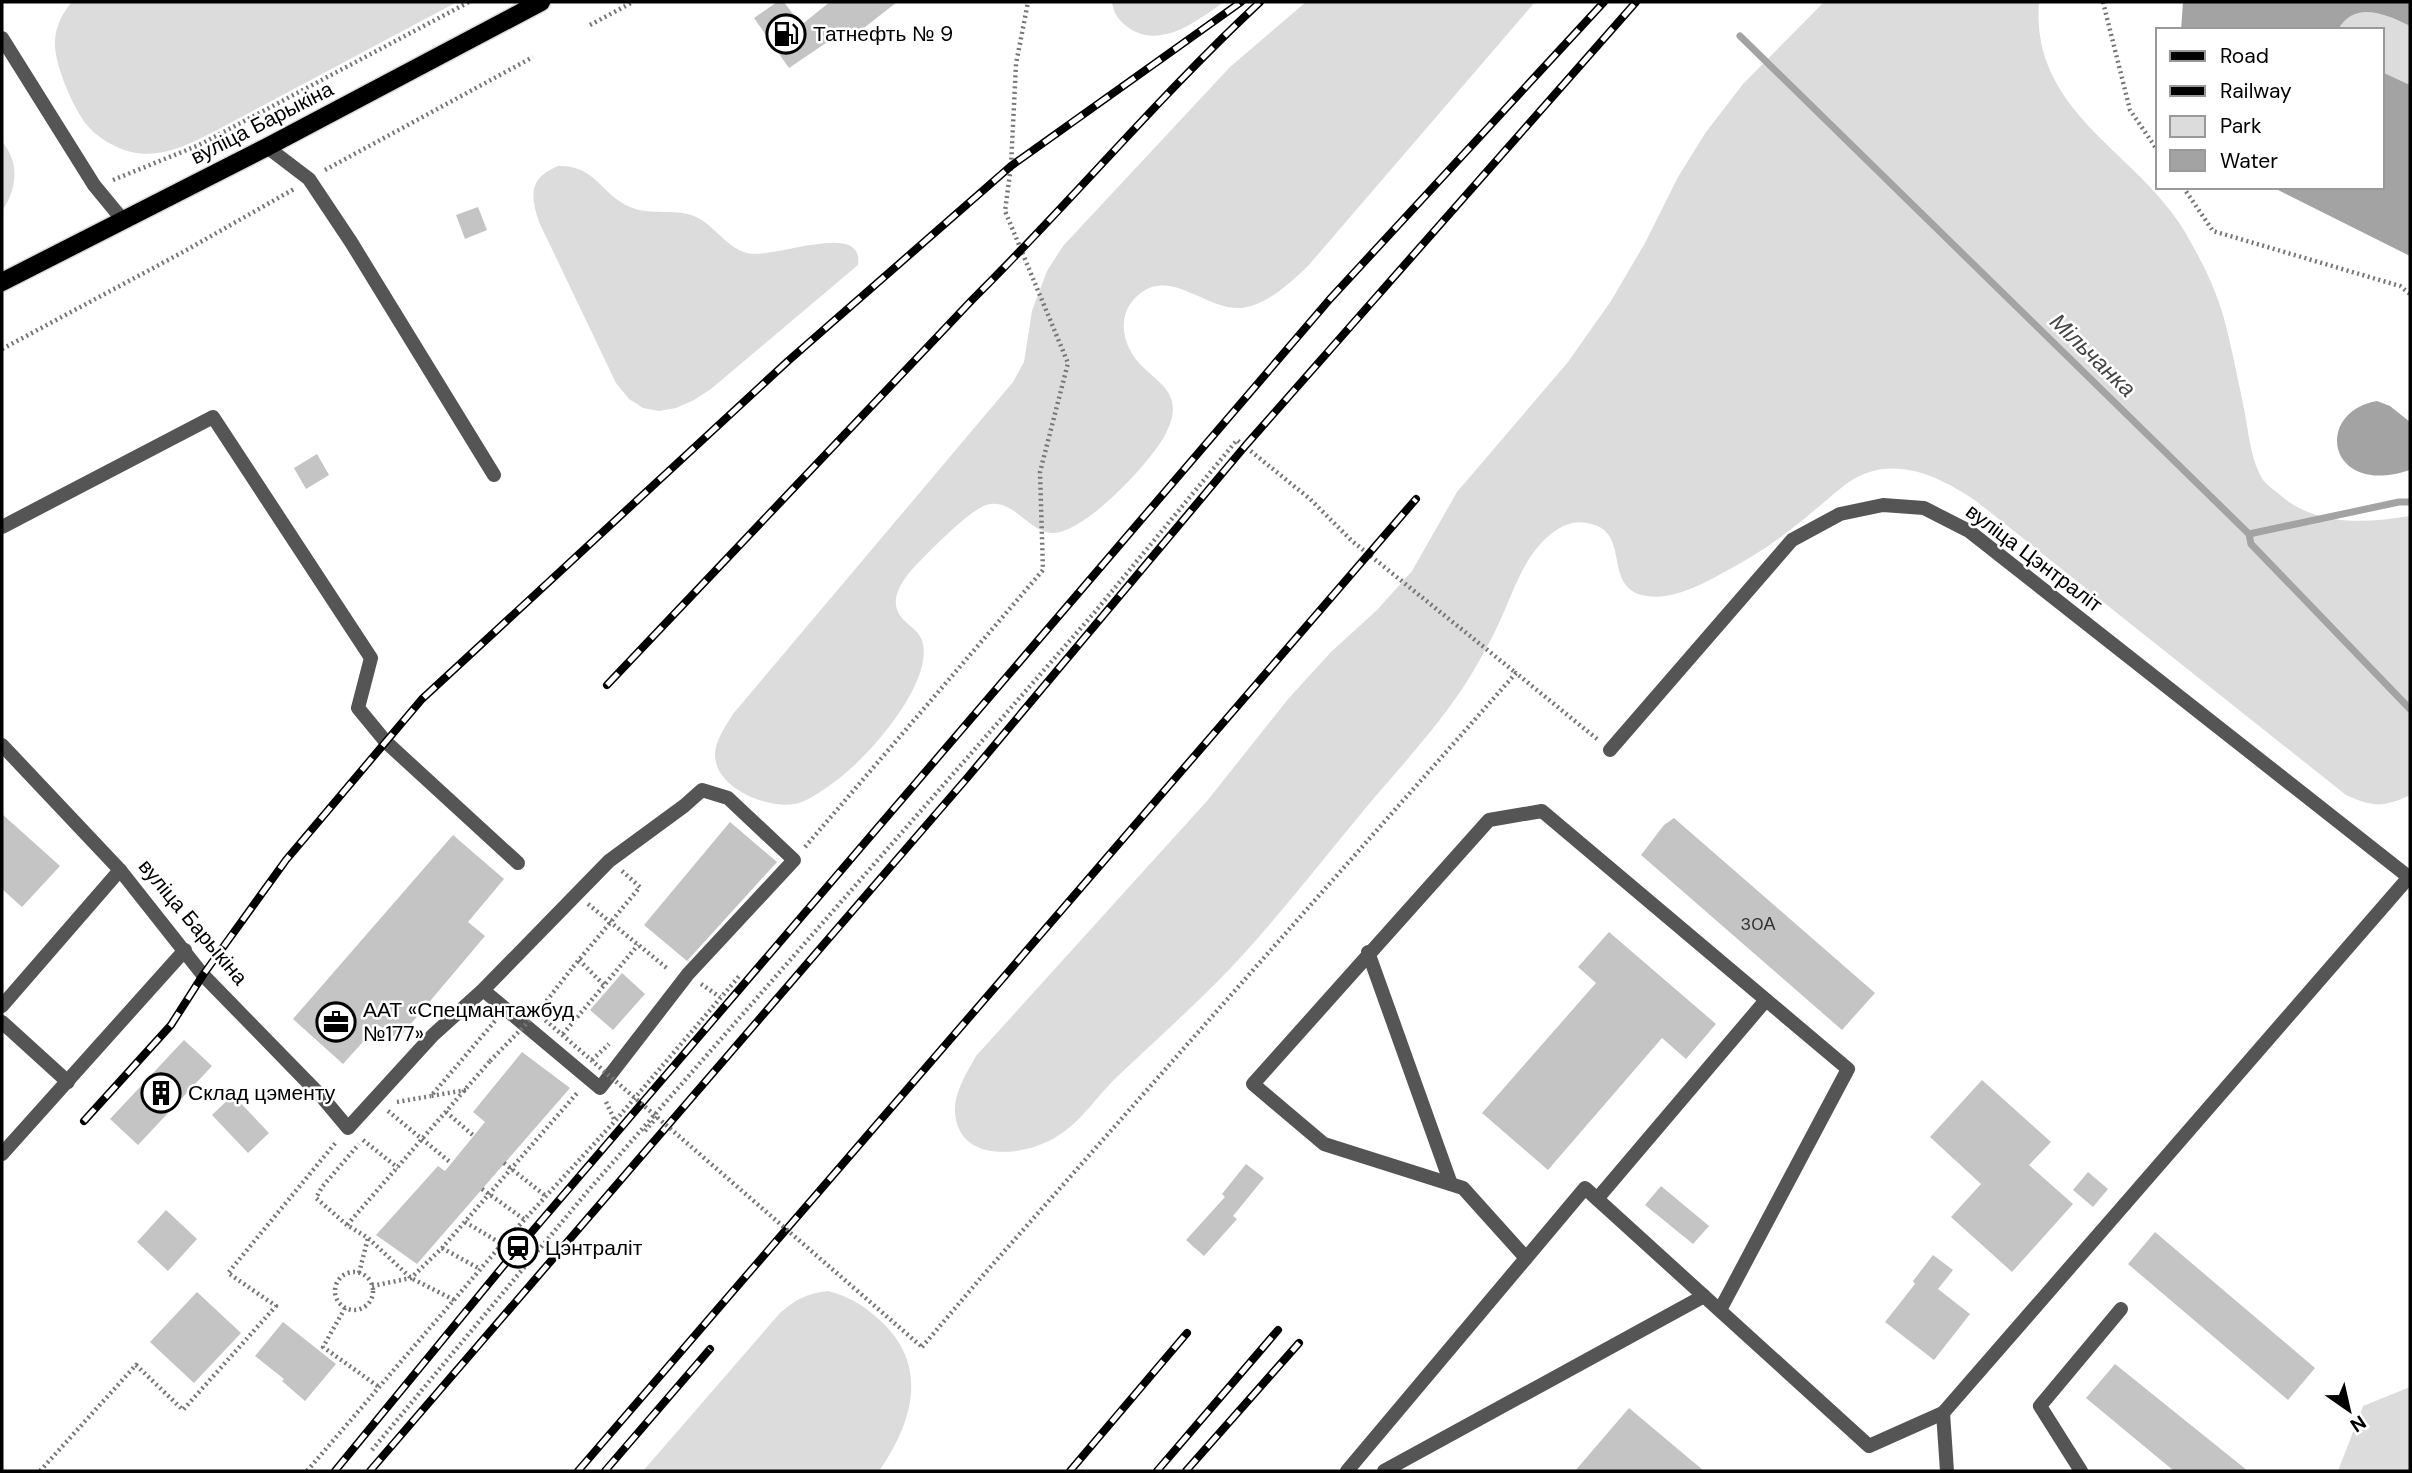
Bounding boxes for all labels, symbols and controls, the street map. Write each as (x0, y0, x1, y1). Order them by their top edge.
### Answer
fuel station icon: Татнефть № 9 (765, 13, 807, 55)
place label: Татнефть № 9 (813, 20, 953, 48)
legend (2156, 28, 2384, 189)
text: Road (2220, 42, 2269, 70)
street label: вуліца Барыкіна (186, 75, 338, 171)
text: Railway (2220, 77, 2292, 105)
text: Park (2220, 112, 2262, 140)
text: Water (2220, 147, 2278, 175)
water label: Мільчанка (2044, 307, 2142, 403)
street label: вуліца Цэнтраліт (1960, 497, 2108, 619)
street label: вуліца Барыкіна (132, 853, 254, 991)
house number: 30А (1741, 912, 1775, 936)
place label: ААТ «Спецмантажбуд №177» (363, 996, 574, 1048)
office icon: ААТ «Спецмантажбуд №177» (315, 1001, 357, 1043)
building icon: Склад цэменту (140, 1072, 182, 1114)
place label: Склад цэменту (188, 1079, 336, 1107)
station icon: Цэнтраліт (497, 1227, 539, 1269)
place label: Цэнтраліт (545, 1234, 643, 1262)
north arrow (2314, 1375, 2384, 1445)
text: N (2345, 1409, 2371, 1438)

